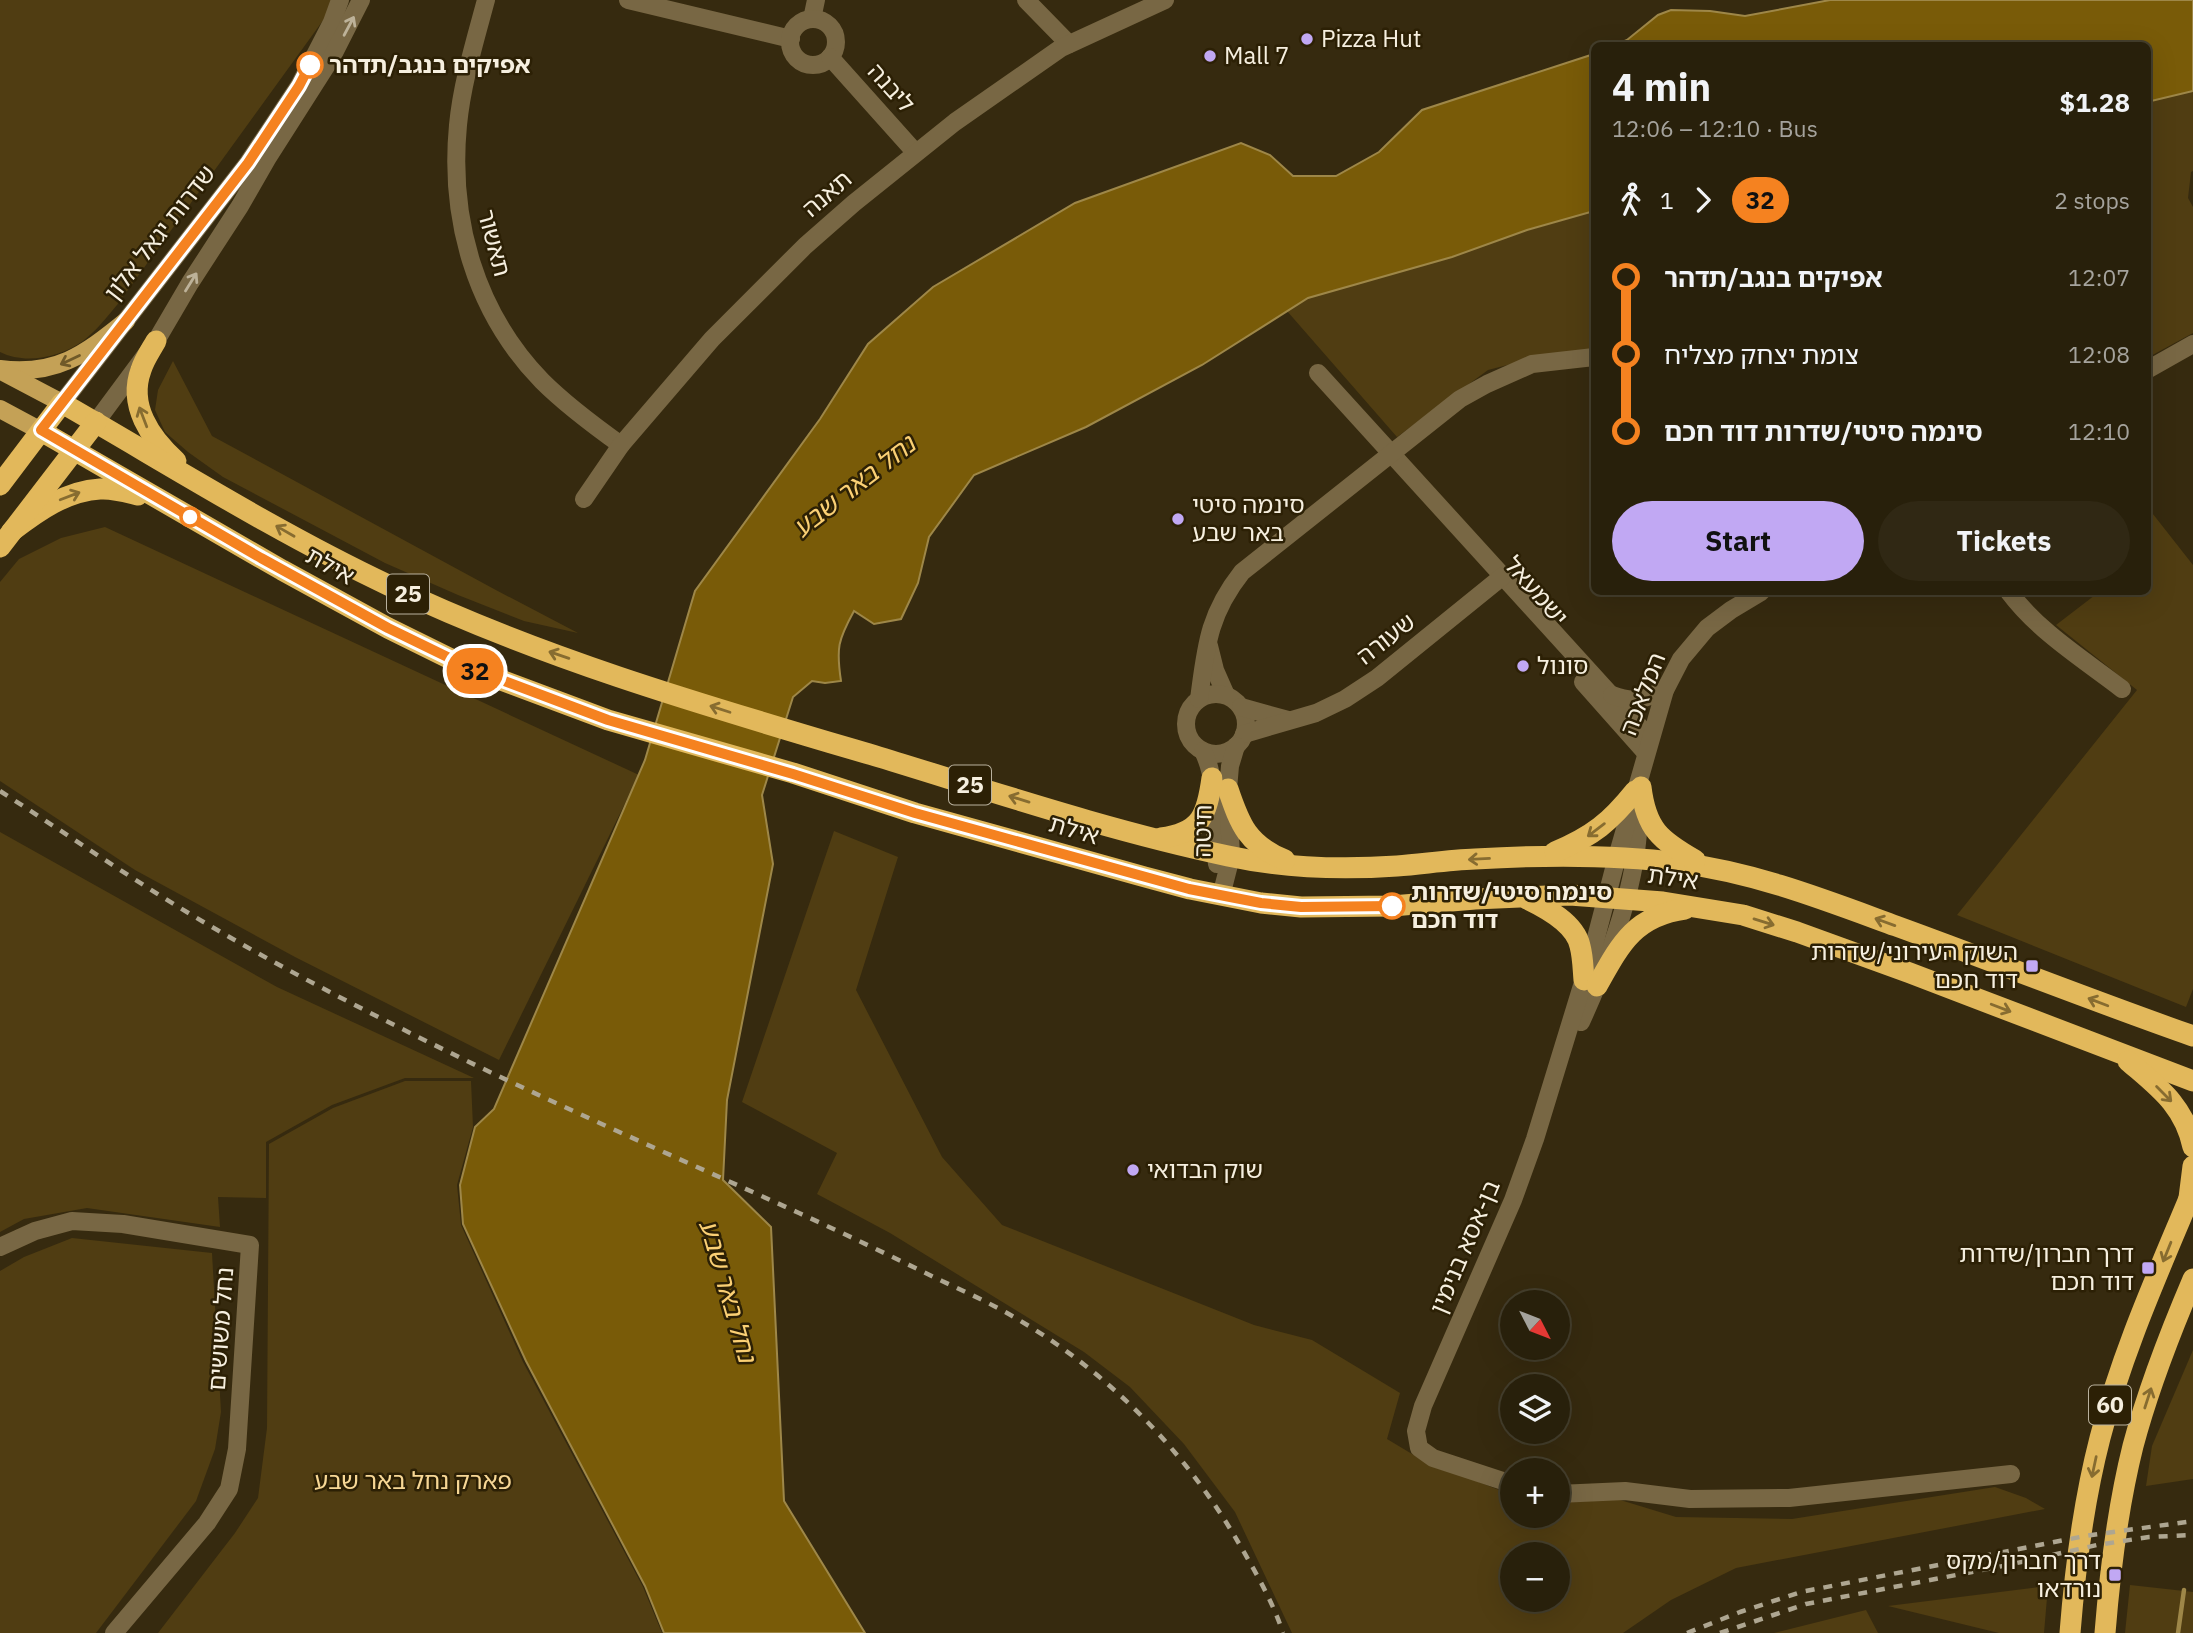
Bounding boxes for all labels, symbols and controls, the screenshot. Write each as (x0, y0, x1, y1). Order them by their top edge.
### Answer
one-way arrow (343, 16, 356, 37)
place label: Pizza Hut (1321, 22, 1421, 54)
marker: Pizza Hut (1299, 31, 1315, 47)
place label: Mall 7 (1224, 39, 1289, 71)
place label: אפיקים בנגב/תדהר (329, 48, 531, 80)
marker: Mall 7 (1202, 48, 1218, 64)
marker: אפיקים בנגב/תדהר (297, 52, 323, 78)
street label: ליבנה (861, 56, 922, 119)
text: 4 min (1612, 62, 1711, 111)
text: $1.28 (2060, 85, 2130, 119)
text: 12:06 – 12:10 · Bus (1612, 113, 1818, 143)
street label: שדרות יגאל אלון (96, 158, 222, 307)
street label: תאנה (795, 163, 858, 224)
icon: walk (1612, 181, 1650, 219)
icon: forward (1684, 181, 1722, 219)
text: 32 (1746, 184, 1775, 216)
text: 1 (1660, 185, 1674, 215)
text: 2 stops (2054, 185, 2130, 215)
street label: תאשור (471, 206, 519, 280)
text: אפיקים בנגב/תדהר (1664, 260, 1883, 294)
text: 12:07 (2068, 262, 2130, 292)
one-way arrow (183, 273, 198, 292)
text: צומת יצחק מצליח (1664, 337, 1859, 371)
text: 12:08 (2068, 339, 2130, 369)
one-way arrow (60, 354, 81, 367)
one-way arrow (135, 407, 148, 428)
text: סינמה סיטי/שדרות דוד חכם (1664, 414, 1983, 448)
text: 12:10 (2068, 416, 2130, 446)
water label: נחל באר שבע (785, 425, 923, 544)
place label: סינמה סיטי באר שבע (1192, 488, 1305, 548)
one-way arrow (59, 489, 81, 502)
button: Start (1612, 501, 1864, 581)
button: Tickets (1878, 501, 2130, 581)
unlabelled marker (180, 507, 200, 527)
marker: סינמה סיטי באר שבע (1170, 511, 1186, 527)
one-way arrow (275, 524, 295, 538)
street label: אילת (301, 539, 360, 591)
street label: ישמעאל (1498, 549, 1576, 632)
road number: 25 (387, 574, 429, 614)
street label: שעורה (1349, 605, 1421, 671)
line badge: 32 (444, 648, 506, 694)
one-way arrow (548, 648, 570, 661)
street label: המלאכה (1612, 648, 1672, 739)
place label: סונול (1537, 649, 1589, 681)
text: 32 (461, 655, 489, 687)
marker: סונול (1515, 658, 1531, 674)
one-way arrow (709, 702, 731, 715)
road number: 25 (949, 765, 991, 804)
one-way arrow (1009, 792, 1031, 805)
street label: חיטה (1186, 804, 1218, 858)
street label: אילת (1046, 807, 1103, 851)
one-way arrow (1588, 823, 1606, 838)
one-way arrow (1468, 853, 1491, 866)
street label: אילת (1646, 858, 1700, 896)
place label: סינמה סיטי/שדרות דוד חכם (1411, 875, 1612, 935)
marker: סינמה סיטי/שדרות דוד חכם (1379, 893, 1405, 919)
one-way arrow (1874, 914, 1896, 927)
one-way arrow (1753, 917, 1775, 929)
place label: השוק העירוני/שדרות דוד חכם (1811, 935, 2018, 995)
marker: השוק העירוני/שדרות דוד חכם (2024, 958, 2040, 974)
one-way arrow (2087, 994, 2109, 1007)
one-way arrow (1990, 1002, 2012, 1015)
one-way arrow (2156, 1085, 2173, 1102)
place label: שוק הבדואי (1147, 1153, 1263, 1185)
marker: שוק הבדואי (1125, 1162, 1141, 1178)
street label: בן-אסא בנימין (1421, 1175, 1507, 1319)
water label: נחל באר שבע (692, 1216, 766, 1368)
place label: דרך חברון/שדרות דוד חכם (1959, 1237, 2134, 1297)
one-way arrow (2160, 1241, 2173, 1262)
marker: דרך חברון/שדרות דוד חכם (2140, 1260, 2156, 1276)
street label: נחל משושים (200, 1266, 240, 1392)
north arrow (1500, 1290, 1570, 1360)
map controls (1500, 1290, 1570, 1612)
button: layers (1500, 1374, 1570, 1444)
road number: 60 (2089, 1386, 2131, 1424)
one-way arrow (2143, 1387, 2156, 1409)
one-way arrow (2086, 1455, 2100, 1478)
button: + (1500, 1458, 1570, 1528)
park label: פארק נחל באר שבע (314, 1464, 512, 1496)
button: − (1500, 1542, 1570, 1612)
place label: דרך חברון/מקס נורדאו (1946, 1544, 2101, 1604)
marker: דרך חברון/מקס נורדאו (2107, 1567, 2123, 1583)

